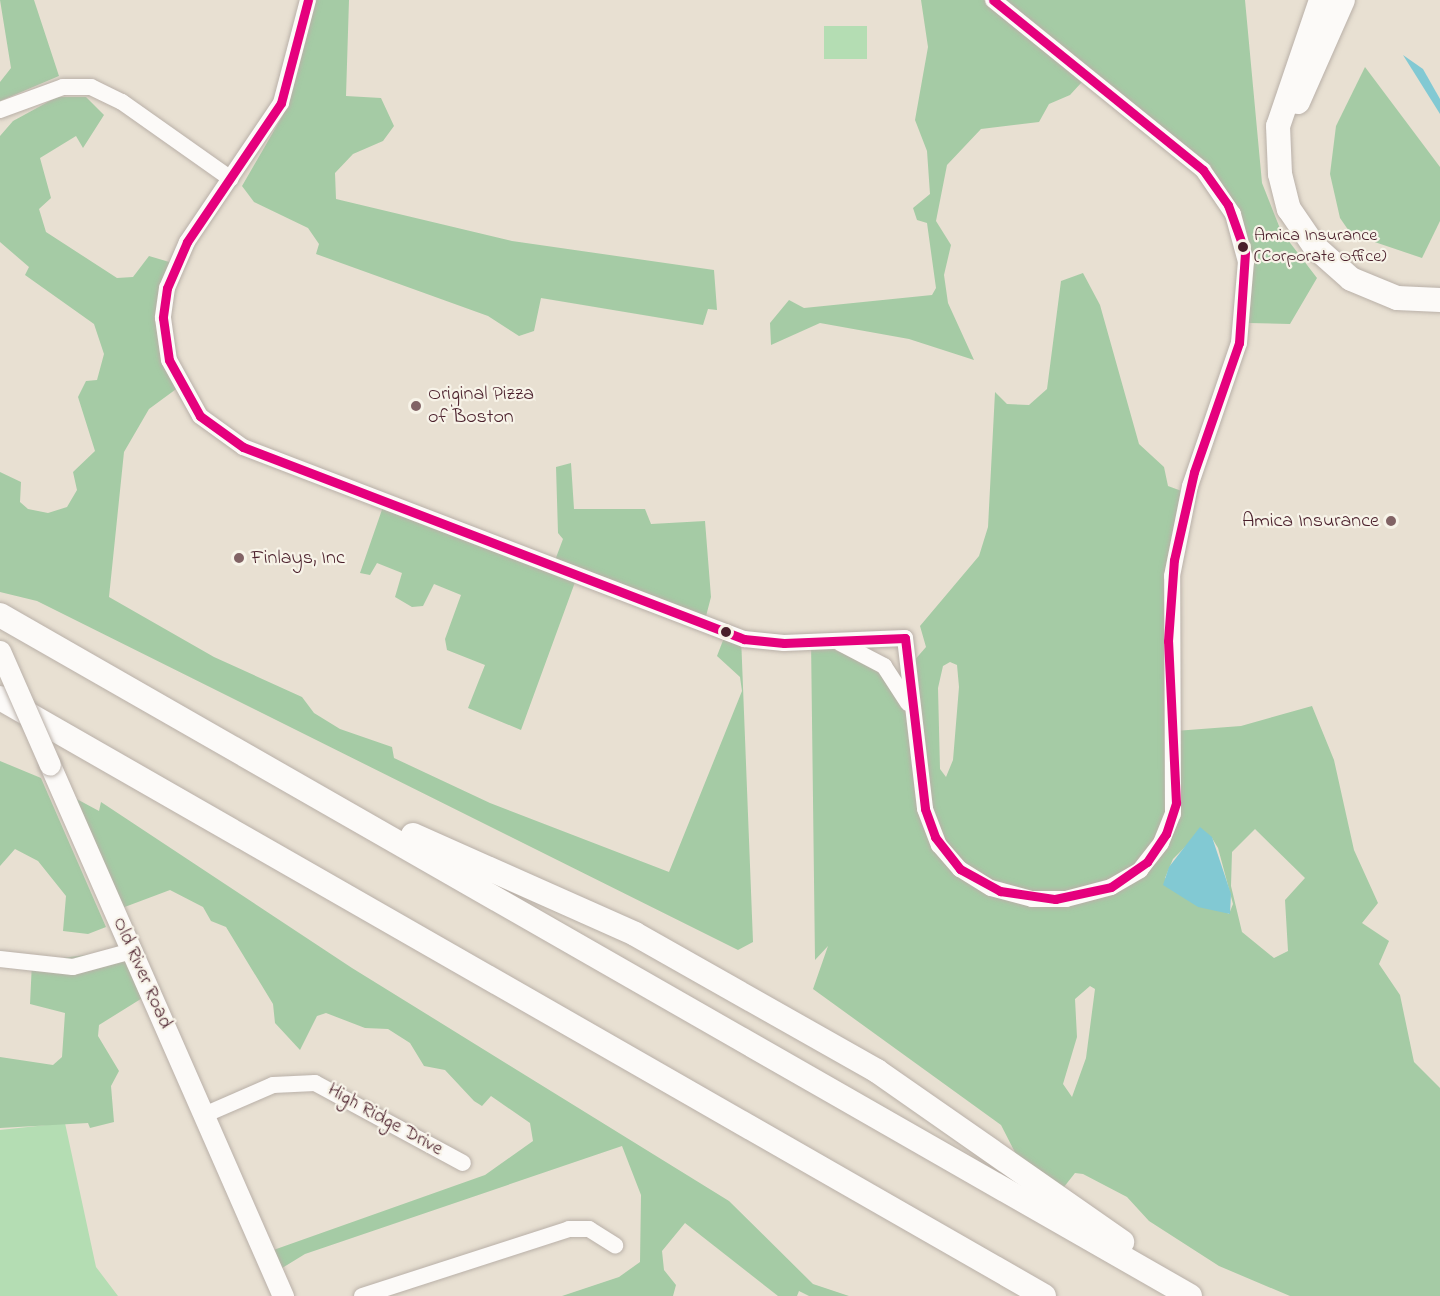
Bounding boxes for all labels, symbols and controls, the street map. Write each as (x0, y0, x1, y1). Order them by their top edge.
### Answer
place label: Amica Insurance (Corporate Office) (1254, 226, 1386, 268)
marker: Amica Insurance (Corporate Office) (1237, 241, 1249, 253)
place label: Original Pizza of Boston (428, 382, 534, 429)
marker: Original Pizza of Boston (409, 399, 423, 413)
place label: Amica Insurance (1242, 509, 1379, 533)
marker: Amica Insurance (1384, 514, 1398, 528)
place label: Finlays, Inc (251, 546, 345, 570)
marker: Finlays, Inc (232, 551, 246, 565)
unlabelled marker (720, 626, 732, 638)
street label: Old River Road (107, 914, 177, 1032)
street label: High Ridge Drive (323, 1078, 447, 1162)

